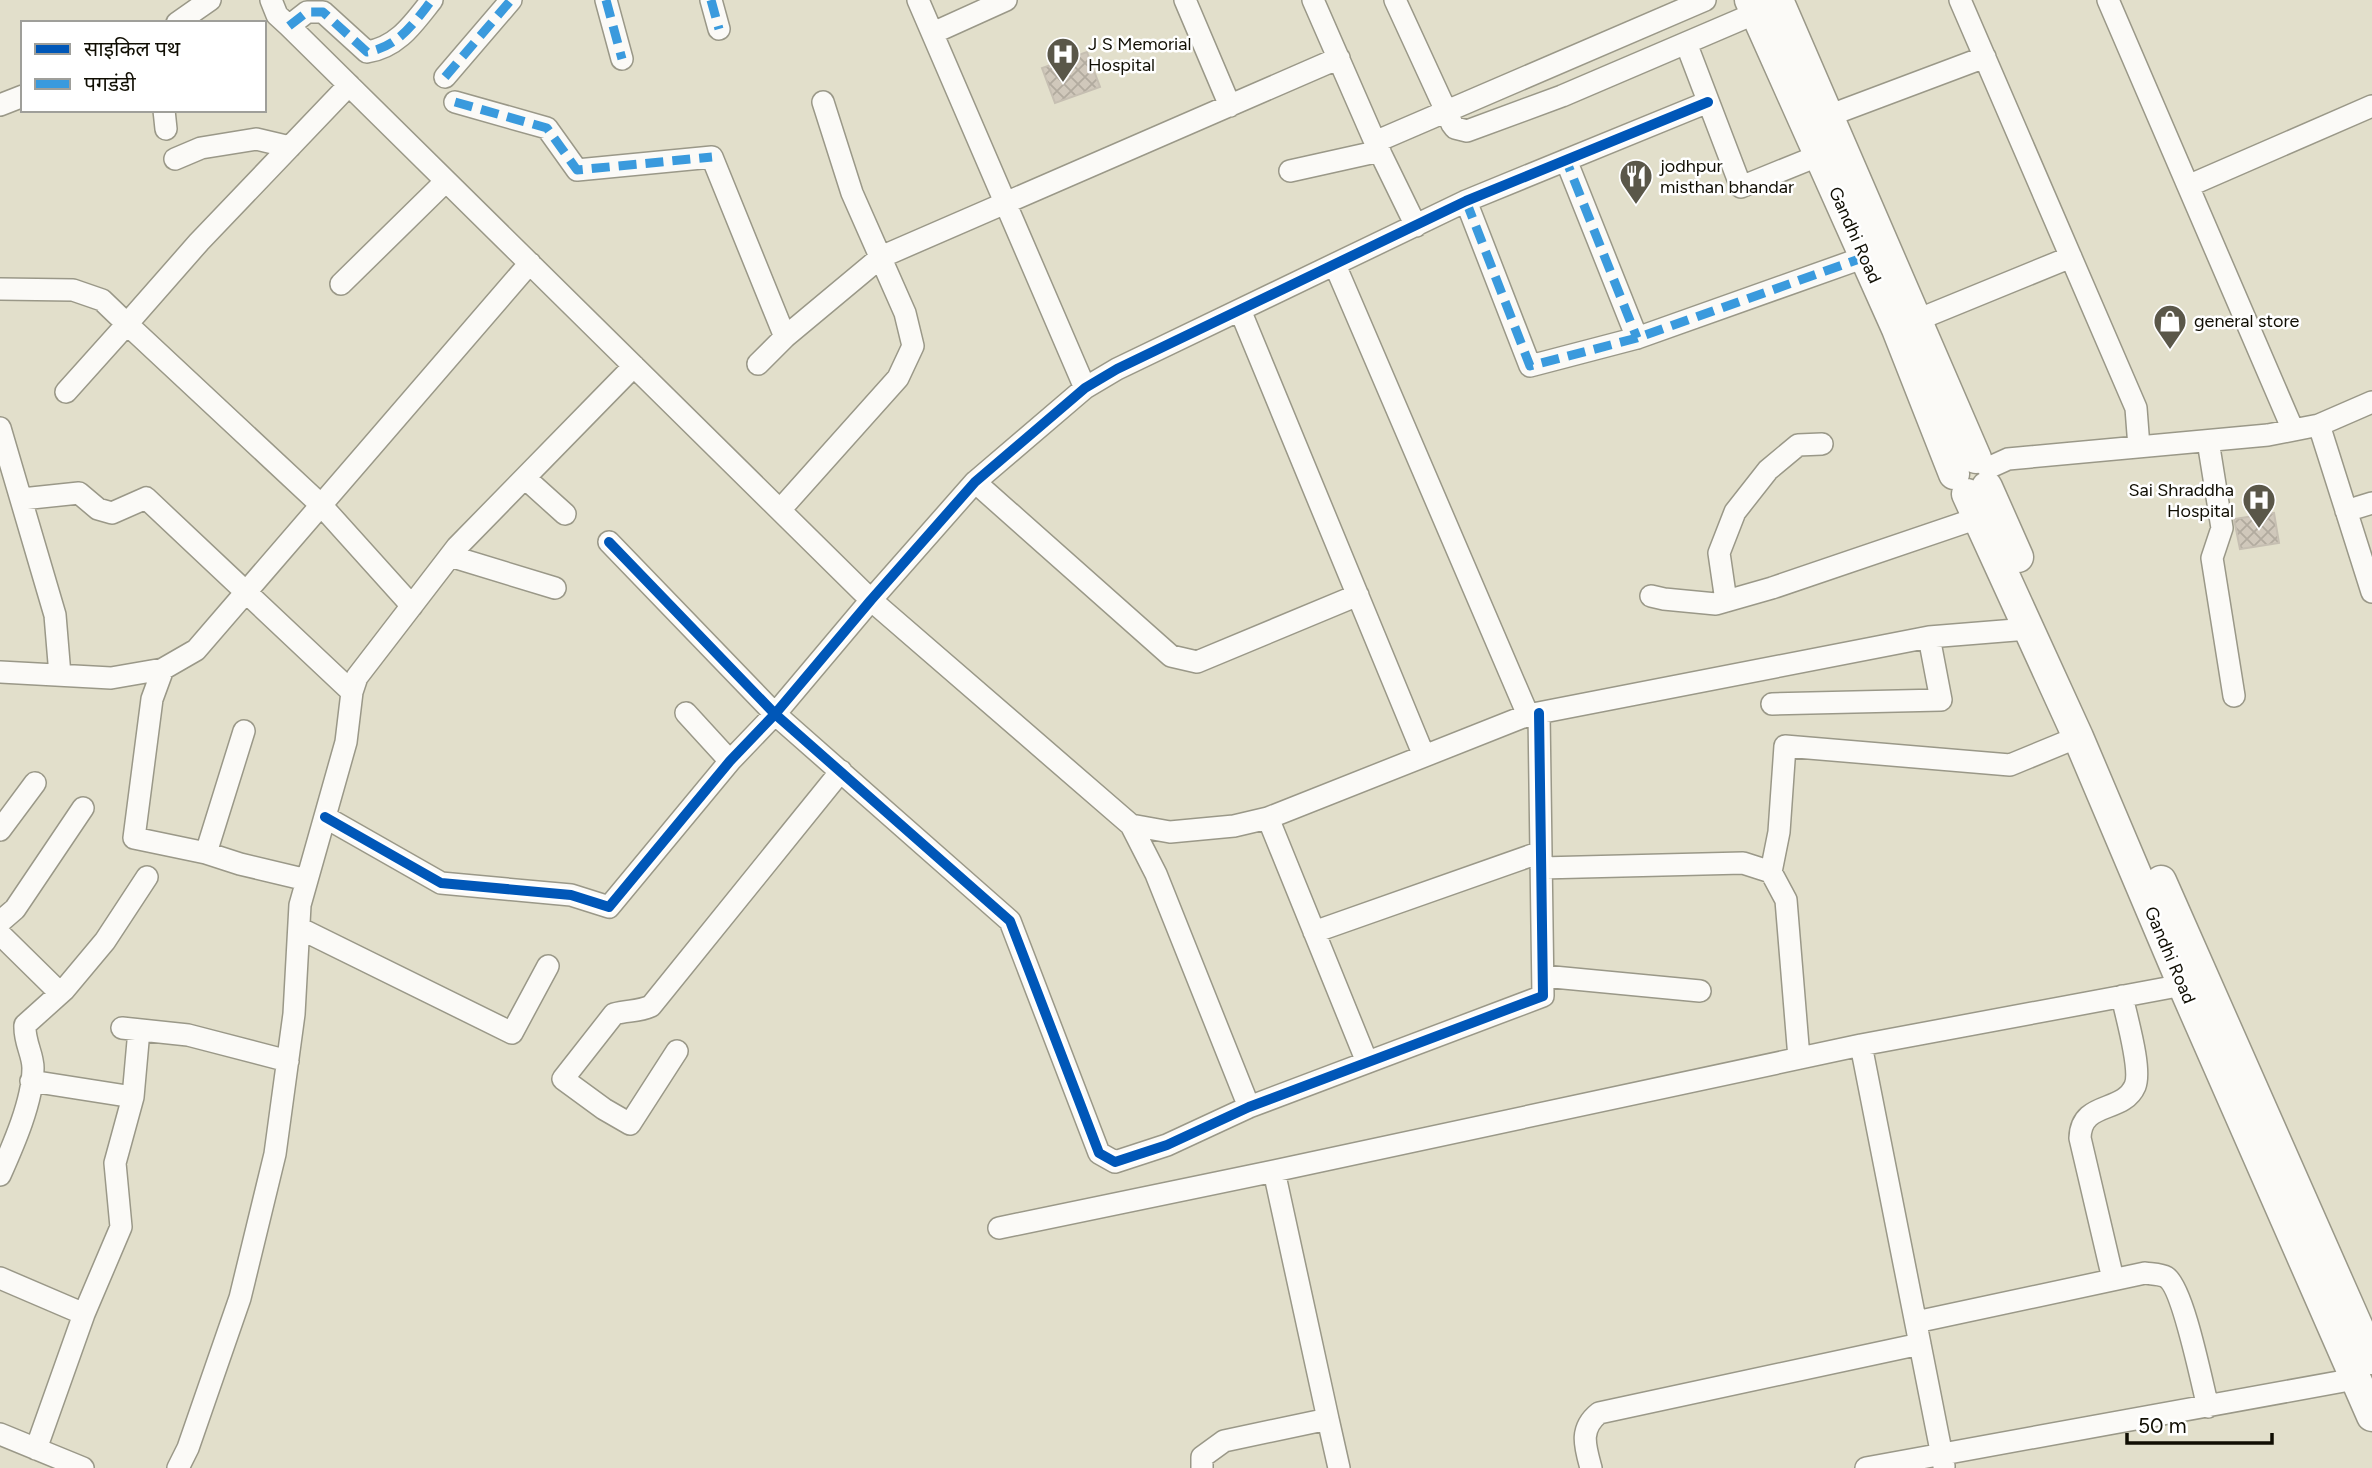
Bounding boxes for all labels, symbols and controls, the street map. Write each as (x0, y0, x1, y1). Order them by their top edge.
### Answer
legend (21, 21, 266, 112)
place label: J S Memorial Hospital (1088, 33, 1191, 76)
hospital icon: J S Memorial Hospital (1044, 35, 1082, 84)
text: साइकिल पथ (84, 36, 181, 61)
text: पगडंडी (84, 71, 136, 96)
place label: jodhpur misthan bhandar (1659, 155, 1794, 198)
restaurant icon: jodhpur misthan bhandar (1617, 157, 1655, 206)
street label: Gandhi Road (1824, 183, 1886, 287)
shop icon: general store (2151, 302, 2189, 351)
place label: general store (2194, 310, 2300, 332)
place label: Sai Shraddha Hospital (2128, 479, 2234, 522)
hospital icon: Sai Shraddha Hospital (2240, 481, 2278, 530)
street label: Gandhi Road (2140, 903, 2200, 1007)
scale bar (2127, 1402, 2272, 1446)
text: 50 m (2138, 1413, 2187, 1438)

